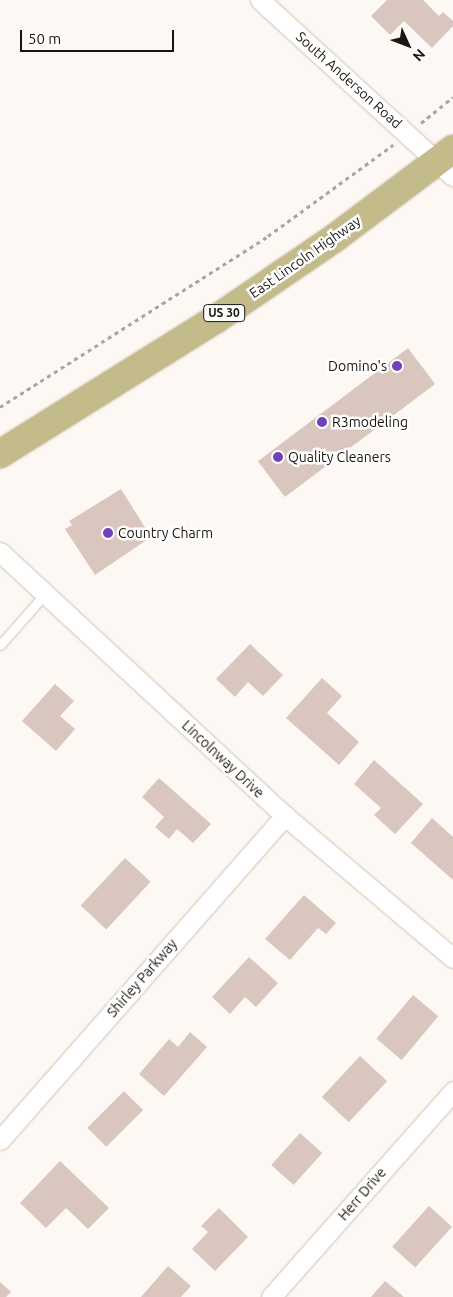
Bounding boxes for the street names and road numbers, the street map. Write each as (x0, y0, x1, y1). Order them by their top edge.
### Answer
street label: South Anderson Road (293, 28, 405, 132)
street label: East Lincoln Highway (246, 212, 364, 302)
road number: US 30 (203, 304, 245, 322)
street label: Lincolnway Drive (179, 717, 267, 801)
street label: Shirley Parkway (104, 936, 180, 1020)
street label: Herr Drive (335, 1164, 389, 1224)

